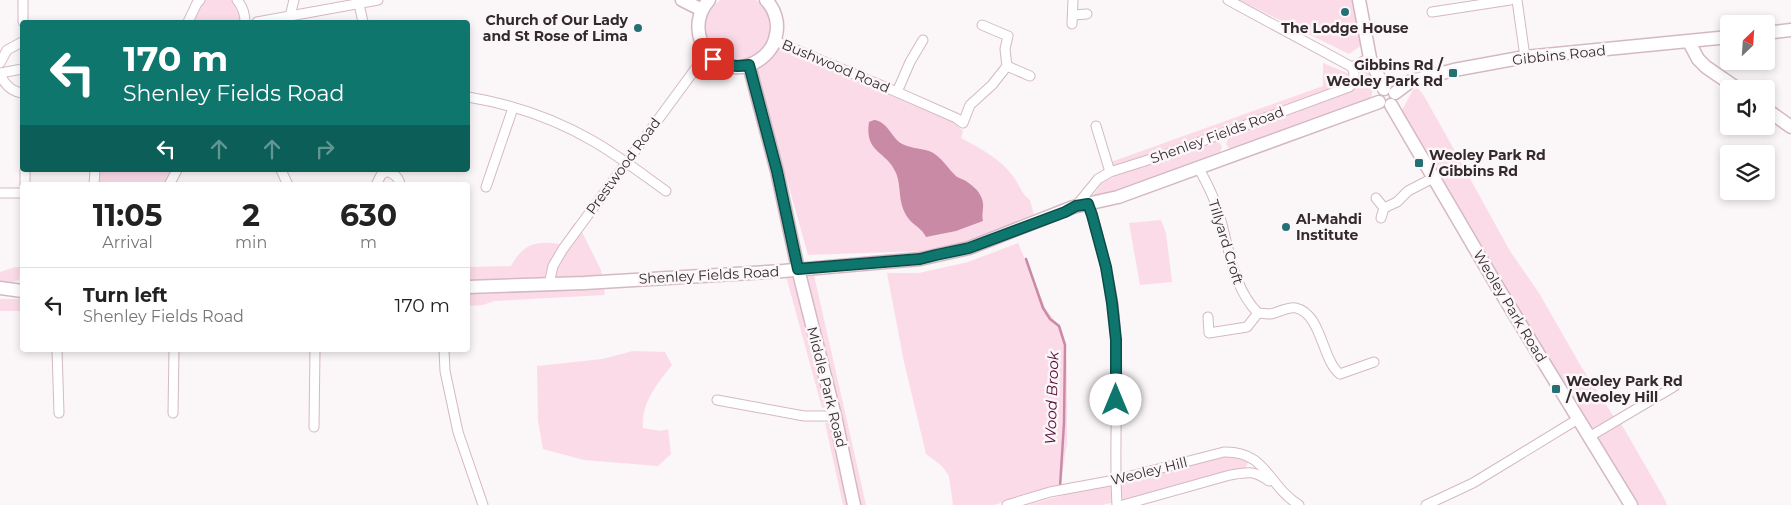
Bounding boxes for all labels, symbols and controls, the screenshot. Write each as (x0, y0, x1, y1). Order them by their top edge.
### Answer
marker: The Lodge House (1339, 6, 1351, 18)
place label: Church of Our Lady and St Rose of Lima (483, 11, 629, 45)
north arrow (1720, 15, 1775, 70)
map controls (1720, 15, 1775, 200)
place label: The Lodge House (1281, 19, 1409, 37)
marker: Church of Our Lady and St Rose of Lima (632, 22, 644, 34)
street label: Bushwood Road (779, 35, 893, 97)
text: 170 m (123, 37, 228, 80)
pin (692, 38, 734, 80)
icon: left (40, 40, 105, 105)
street label: Gibbins Road (1511, 41, 1607, 69)
icon: arrive (699, 45, 727, 73)
place label: Gibbins Rd / Weoley Park Rd (1326, 56, 1445, 90)
marker: Gibbins Rd / Weoley Park Rd (1447, 67, 1459, 79)
text: Shenley Fields Road (123, 80, 344, 107)
button: sound (1720, 80, 1775, 135)
street label: Shenley Fields Road (1148, 102, 1286, 168)
street label: Prestwood Road (582, 114, 664, 218)
icon: left (152, 135, 180, 163)
icon: ahead (205, 135, 233, 163)
icon: ahead (258, 135, 286, 163)
icon: right (311, 135, 339, 163)
button: layers (1720, 145, 1775, 200)
place label: Weoley Park Rd / Gibbins Rd (1428, 146, 1546, 180)
marker: Weoley Park Rd / Gibbins Rd (1413, 157, 1425, 169)
text: 11:05 (93, 197, 162, 234)
text: 2 (242, 197, 260, 234)
text: 630 (340, 197, 397, 234)
street label: Tillyard Croft (1205, 197, 1248, 287)
place label: Al-Mahdi Institute (1295, 210, 1362, 244)
marker: Al-Mahdi Institute (1280, 221, 1292, 233)
text: Arrival (102, 233, 153, 252)
text: min (235, 233, 267, 252)
text: m (360, 233, 377, 252)
street label: Weoley Park Road (1469, 247, 1551, 365)
street label: Shenley Fields Road (638, 262, 780, 288)
text: Turn left (83, 284, 168, 307)
icon: left (40, 291, 68, 319)
text: 170 m (395, 294, 450, 317)
text: Shenley Fields Road (83, 307, 244, 326)
street label: Middle Park Road (803, 325, 851, 449)
water label: Wood Brook (1040, 350, 1063, 445)
place label: Weoley Park Rd / Weoley Hill (1565, 372, 1683, 406)
position arrow (1089, 373, 1141, 425)
marker: Weoley Park Rd / Weoley Hill (1550, 383, 1562, 395)
street label: Weoley Hill (1109, 453, 1189, 489)

